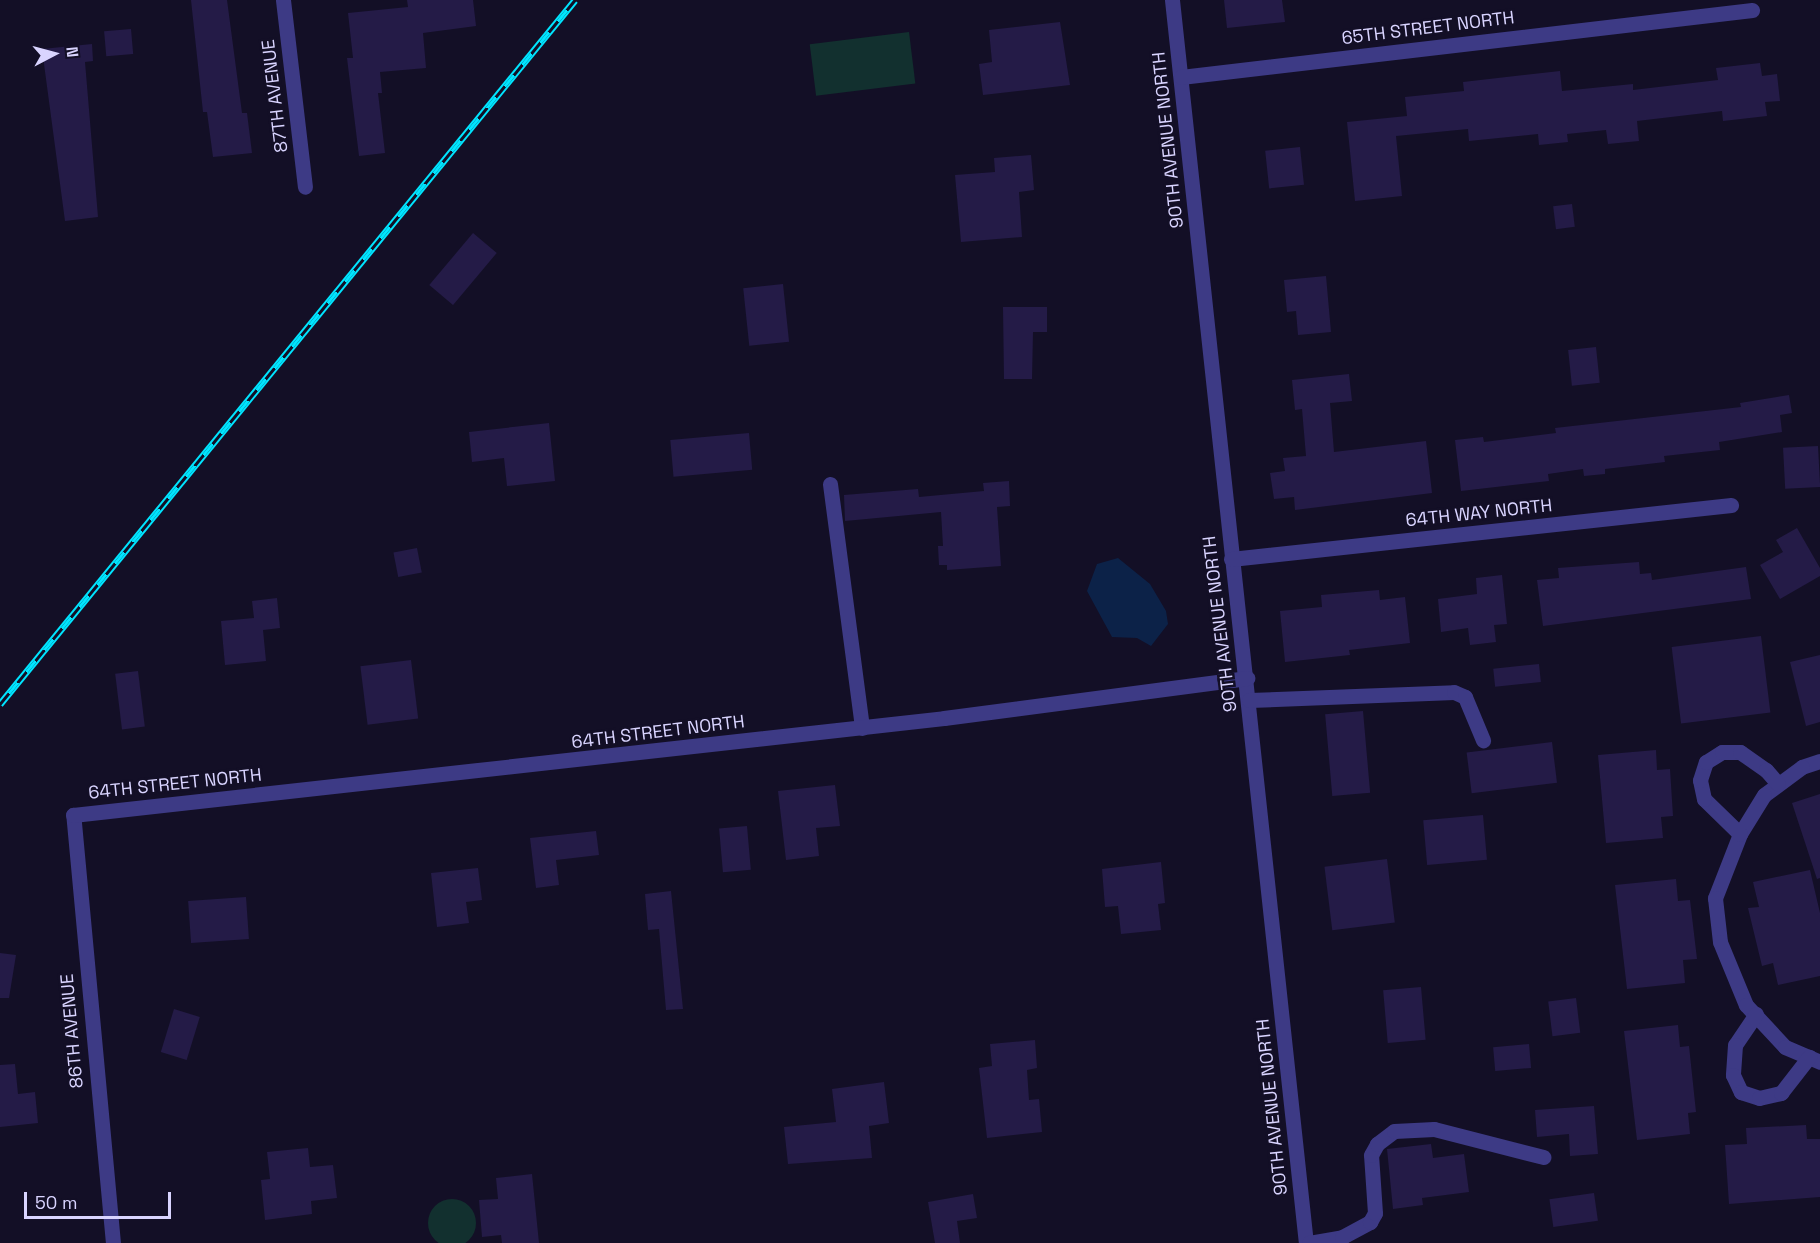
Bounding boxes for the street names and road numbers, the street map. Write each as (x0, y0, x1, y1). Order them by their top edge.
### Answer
street label: 65TH STREET NORTH (1340, 7, 1516, 49)
street label: 87TH AVENUE (257, 38, 293, 154)
street label: 90TH AVENUE NORTH (1148, 51, 1188, 229)
street label: 64TH WAY NORTH (1404, 495, 1554, 531)
street label: 90TH AVENUE NORTH (1198, 535, 1242, 713)
street label: 64TH STREET NORTH (570, 711, 746, 753)
street label: 64TH STREET NORTH (87, 764, 263, 804)
street label: 86TH AVENUE (56, 973, 88, 1089)
street label: 90TH AVENUE NORTH (1252, 1018, 1292, 1196)

